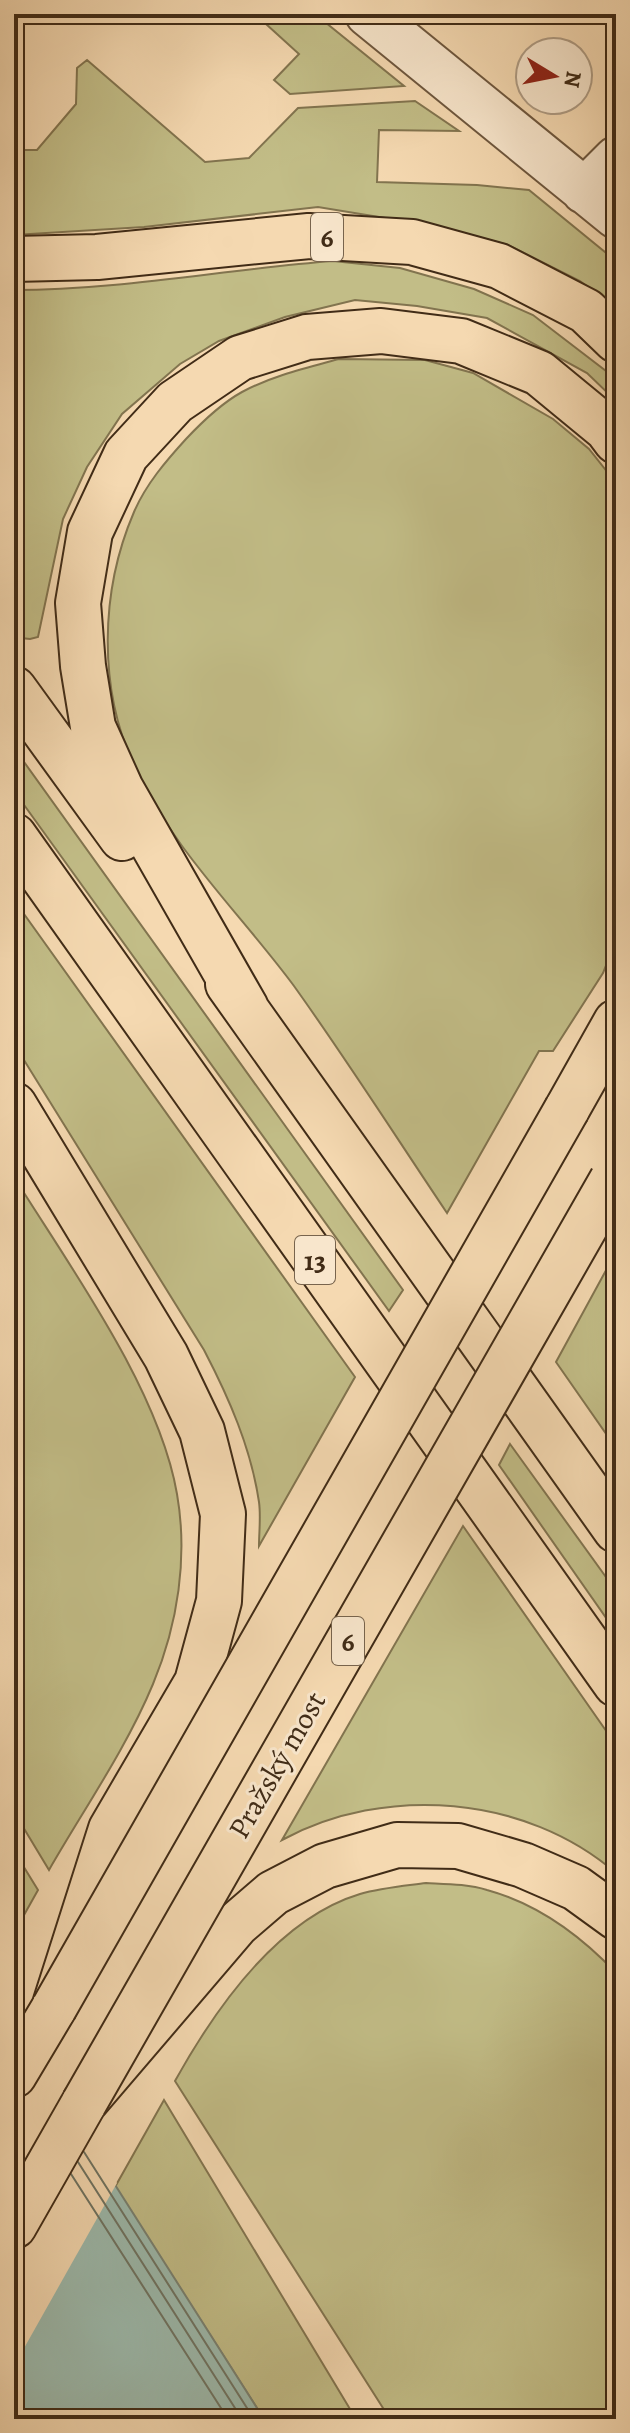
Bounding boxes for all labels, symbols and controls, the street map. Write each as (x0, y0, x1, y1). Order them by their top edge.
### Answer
north arrow (514, 36, 594, 116)
text: N (557, 69, 589, 90)
road number: 6 (311, 213, 343, 261)
road number: 13 (295, 1236, 335, 1284)
road number: 6 (332, 1617, 364, 1665)
street label: Pražský most (219, 1684, 335, 1846)

